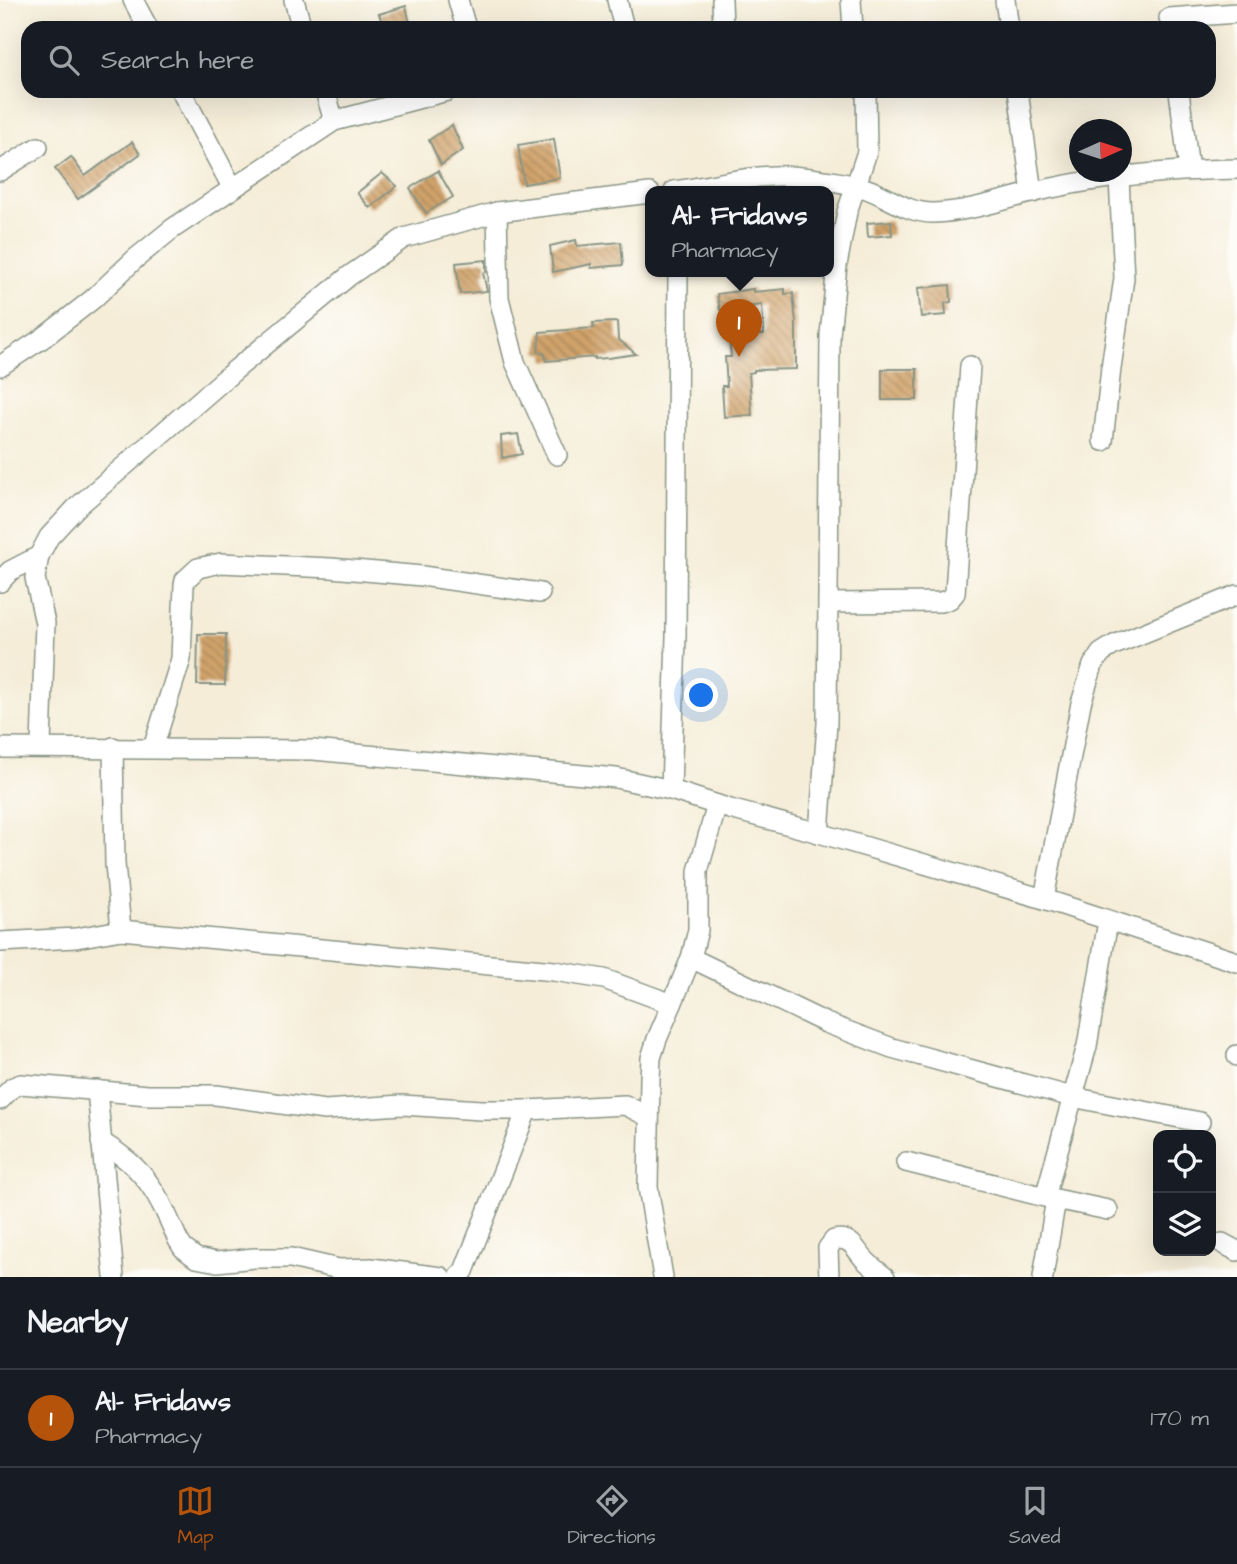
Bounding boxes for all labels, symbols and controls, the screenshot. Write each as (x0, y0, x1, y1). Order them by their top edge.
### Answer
search box (21, 21, 1216, 98)
icon: search (45, 41, 83, 79)
text: Search here (101, 42, 254, 78)
north arrow (1069, 119, 1132, 182)
popup (645, 186, 834, 277)
text: Al- Fridaws (671, 198, 808, 234)
text: Pharmacy (671, 234, 779, 266)
pin: 1 (716, 299, 762, 357)
your location (684, 678, 718, 712)
map controls (1153, 1130, 1216, 1256)
button: locate (1153, 1130, 1216, 1193)
button: layers (1153, 1193, 1216, 1256)
text: Nearby (28, 1302, 128, 1344)
text: Al- Fridaws (95, 1384, 231, 1420)
text: 1 (50, 1402, 52, 1434)
text: 170 m (1150, 1402, 1209, 1434)
text: Pharmacy (95, 1420, 202, 1452)
tab: Map (176, 1482, 214, 1551)
tab: Directions (567, 1482, 656, 1551)
tab: Saved (1009, 1482, 1060, 1551)

